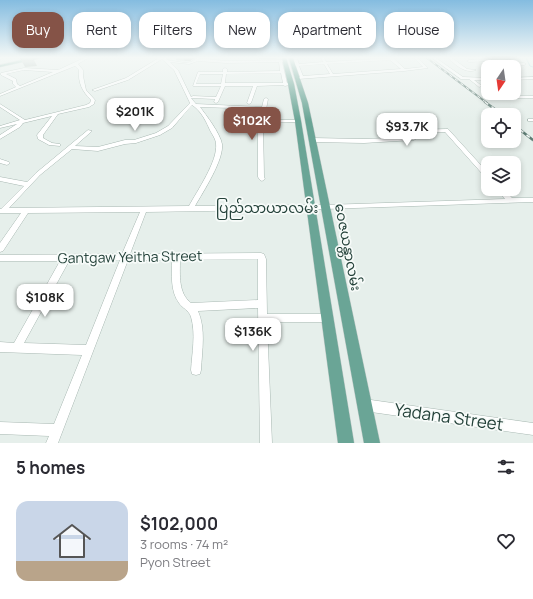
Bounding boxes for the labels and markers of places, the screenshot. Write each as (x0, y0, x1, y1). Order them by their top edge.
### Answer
pin: $201K (107, 98, 163, 132)
pin: $102K (224, 107, 280, 141)
pin: $93.7K (374, 113, 440, 147)
pin: $108K (17, 284, 73, 318)
pin: $136K (225, 318, 281, 352)

